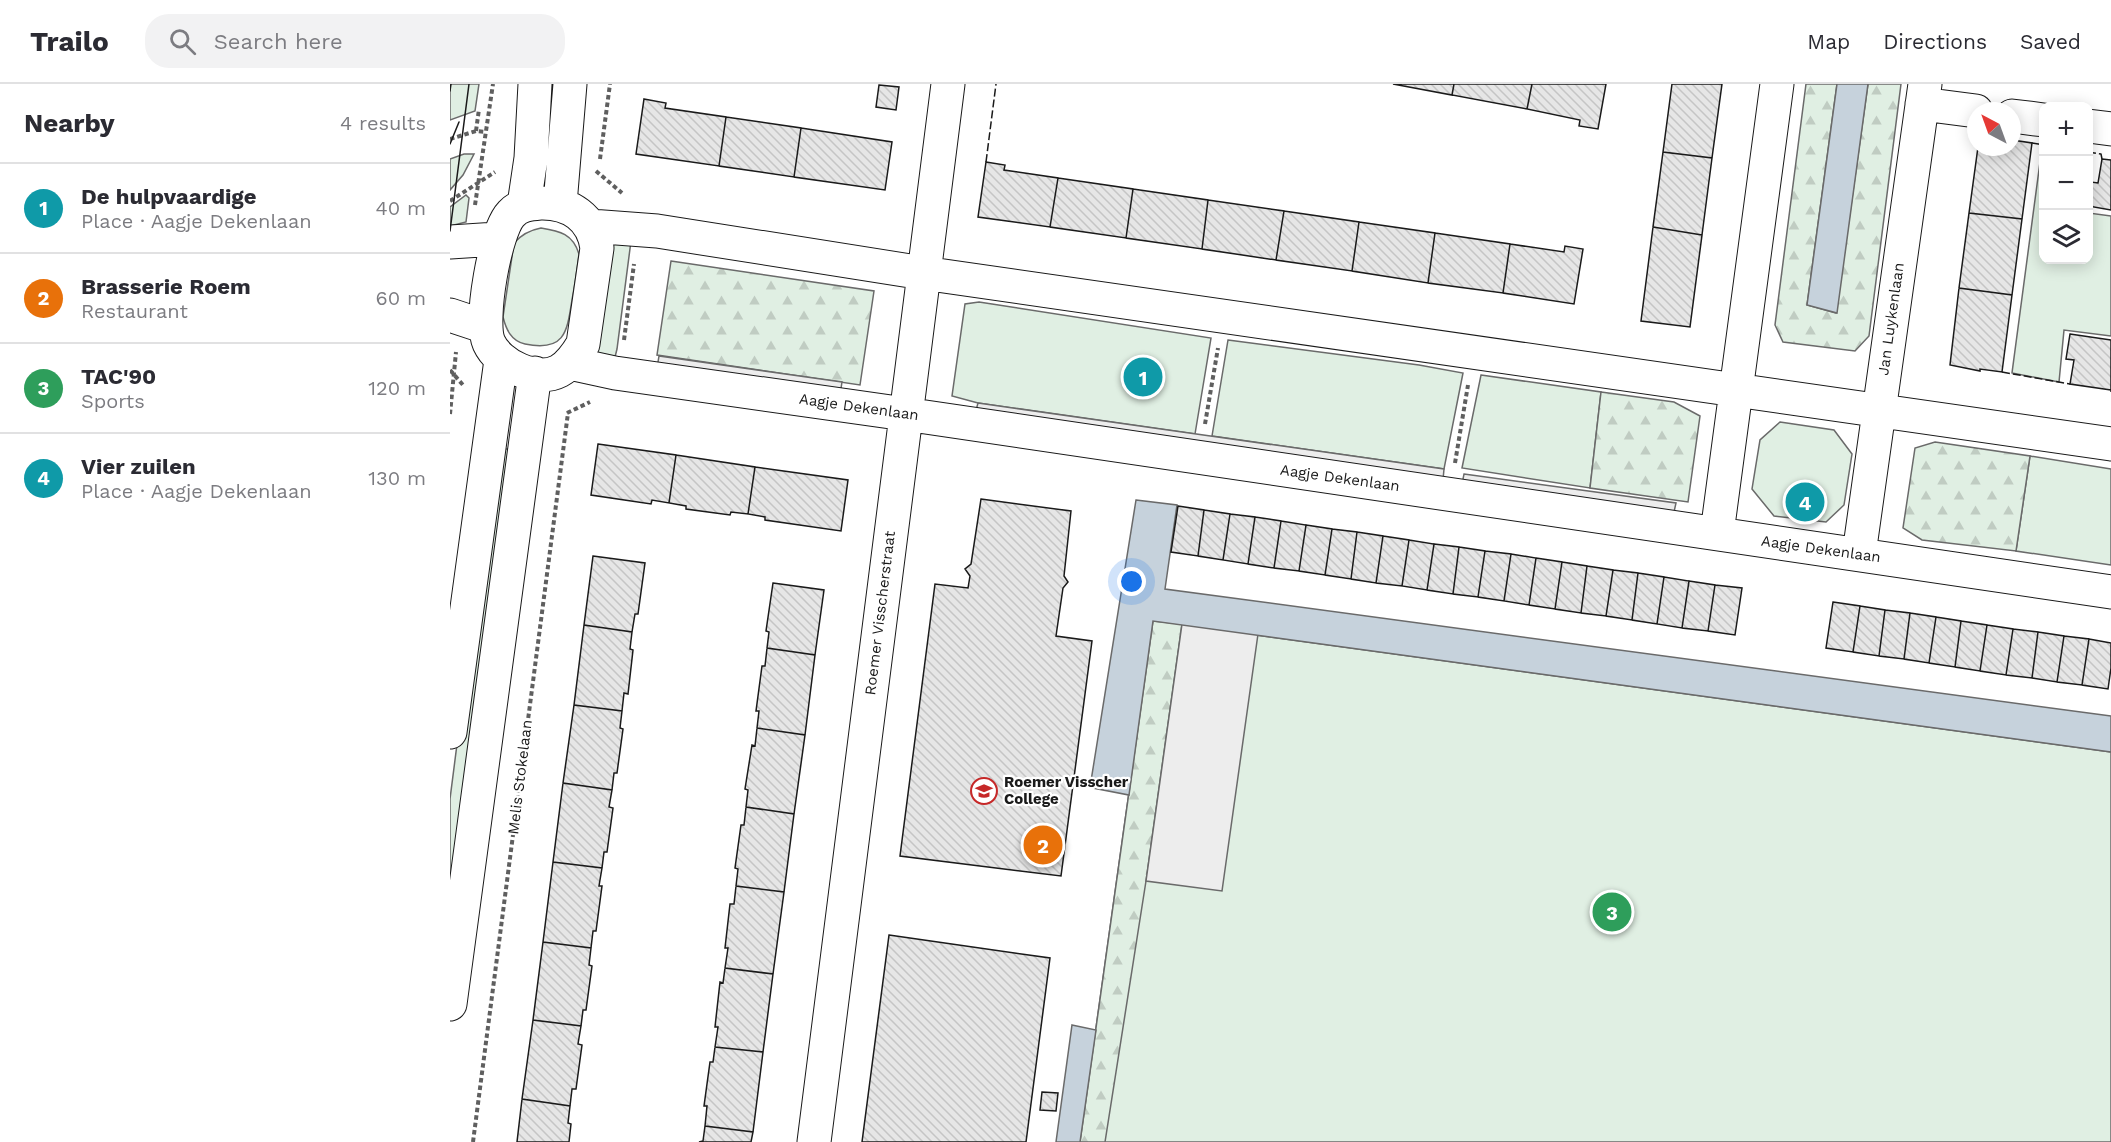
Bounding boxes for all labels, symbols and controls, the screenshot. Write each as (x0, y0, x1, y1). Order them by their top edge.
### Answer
search box (145, 14, 565, 68)
text: Trailo (30, 25, 109, 58)
icon: search (166, 25, 199, 58)
text: Search here (214, 29, 343, 54)
text: Map (1807, 29, 1850, 54)
text: Directions (1883, 29, 1987, 54)
text: Saved (2020, 29, 2081, 54)
north arrow (1967, 102, 2021, 156)
map controls (2039, 102, 2093, 264)
button: + (2039, 102, 2093, 156)
text: Nearby (24, 108, 115, 138)
text: 4 results (340, 111, 426, 135)
button: − (2039, 156, 2093, 210)
text: De hulpvaardige (81, 184, 256, 209)
text: 1 (39, 196, 48, 220)
text: 40 m (375, 196, 426, 220)
text: Place · Aagje Dekenlaan (81, 209, 312, 233)
button: layers (2039, 210, 2093, 264)
street label: Jan Luykenlaan (1874, 261, 1908, 377)
text: Brasserie Roem (81, 274, 251, 299)
text: 2 (38, 286, 49, 310)
text: 60 m (376, 286, 426, 310)
text: Restaurant (81, 299, 188, 323)
pin: 1 (1124, 354, 1162, 400)
text: TAC'90 (81, 364, 156, 389)
text: 3 (38, 376, 49, 400)
text: 120 m (368, 376, 426, 400)
text: Sports (81, 389, 145, 413)
street label: Aagje Dekenlaan (798, 390, 920, 424)
text: Vier zuilen (81, 454, 196, 479)
street label: Aagje Dekenlaan (1279, 461, 1401, 495)
text: 4 (37, 466, 50, 490)
text: 130 m (368, 466, 426, 490)
text: Place · Aagje Dekenlaan (81, 479, 312, 503)
pin: 4 (1786, 480, 1824, 524)
street label: Roemer Visscherstraat (861, 529, 899, 696)
street label: Aagje Dekenlaan (1760, 532, 1882, 566)
your location (1117, 567, 1146, 596)
street label: Melis Stokelaan (504, 719, 536, 835)
place label: Roemer Visscher College (1004, 773, 1129, 808)
school or university icon: Roemer Visscher College (969, 776, 999, 806)
pin: 2 (1024, 822, 1062, 867)
pin: 3 (1592, 890, 1632, 934)

